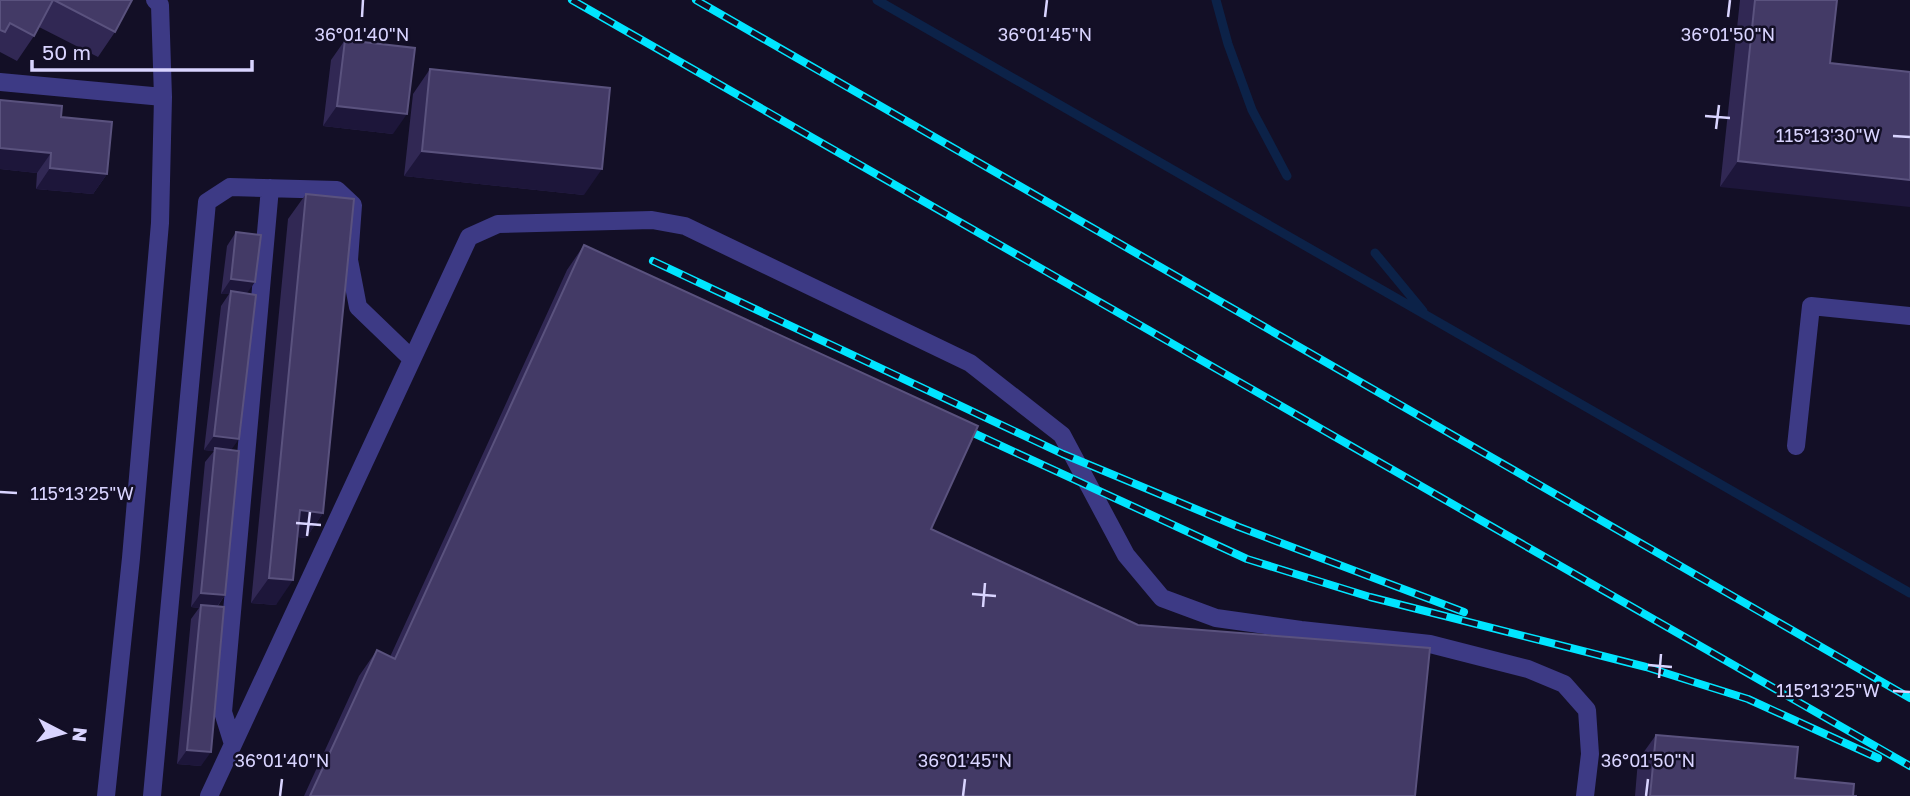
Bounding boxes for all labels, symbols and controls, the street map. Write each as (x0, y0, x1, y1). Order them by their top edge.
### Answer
text: 36°01'40"N (314, 23, 410, 45)
text: 36°01'45"N (998, 23, 1092, 45)
text: 36°01'50"N (1681, 23, 1775, 45)
scale bar (32, 28, 252, 72)
text: 50 m (42, 39, 91, 65)
text: 115°13'30"W (1776, 124, 1880, 146)
text: 115°13'25"W (30, 482, 134, 504)
text: 115°13'25"W (1776, 679, 1880, 701)
north arrow (28, 698, 98, 768)
text: N (68, 726, 93, 743)
text: 36°01'40"N (234, 749, 330, 771)
text: 36°01'45"N (918, 749, 1012, 771)
text: 36°01'50"N (1601, 749, 1695, 771)

